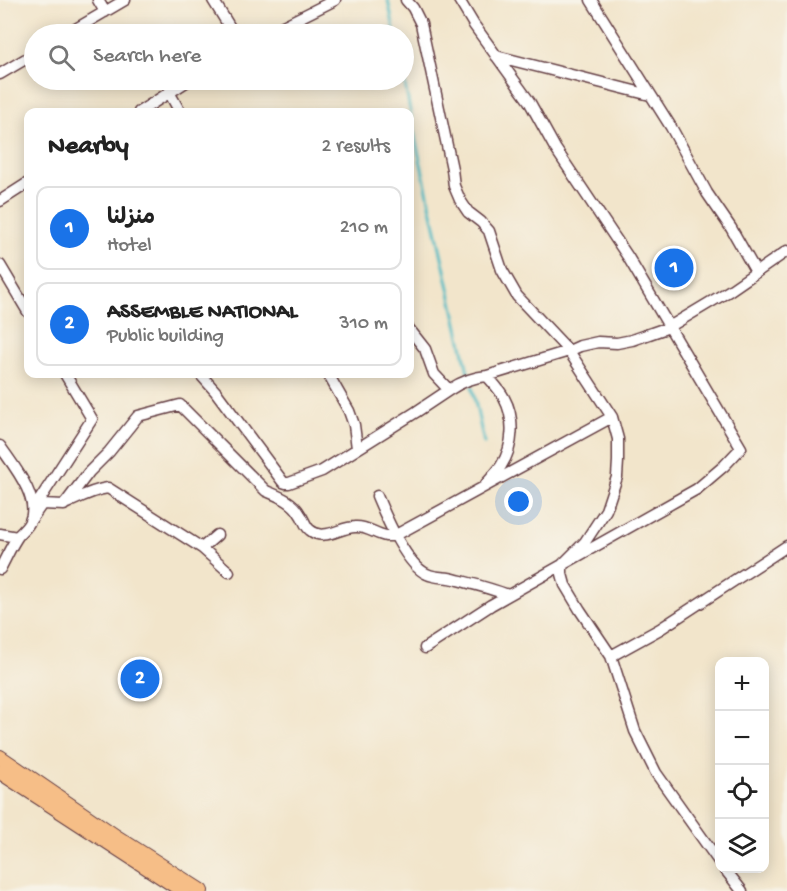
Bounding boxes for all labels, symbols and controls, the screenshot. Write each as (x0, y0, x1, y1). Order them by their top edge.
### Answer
search box (24, 24, 414, 90)
icon: search (45, 41, 78, 74)
text: Search here (93, 44, 201, 70)
text: Nearby (48, 132, 129, 163)
text: 2 results (321, 136, 390, 159)
text: منزلنا (107, 206, 155, 232)
text: 1 (65, 217, 74, 240)
text: 210 m (340, 217, 388, 240)
text: Hotel (107, 235, 152, 258)
pin: 1 (654, 246, 694, 290)
text: ASSEMBLE NATIONAL (107, 300, 297, 326)
text: 2 (65, 313, 74, 336)
text: 310 m (339, 313, 388, 336)
text: Public building (107, 326, 224, 349)
your location (504, 487, 533, 516)
pin: 2 (120, 656, 160, 702)
map controls (715, 657, 769, 873)
button: + (715, 657, 769, 711)
button: − (715, 711, 769, 765)
button: locate (715, 765, 769, 819)
button: layers (715, 819, 769, 873)

